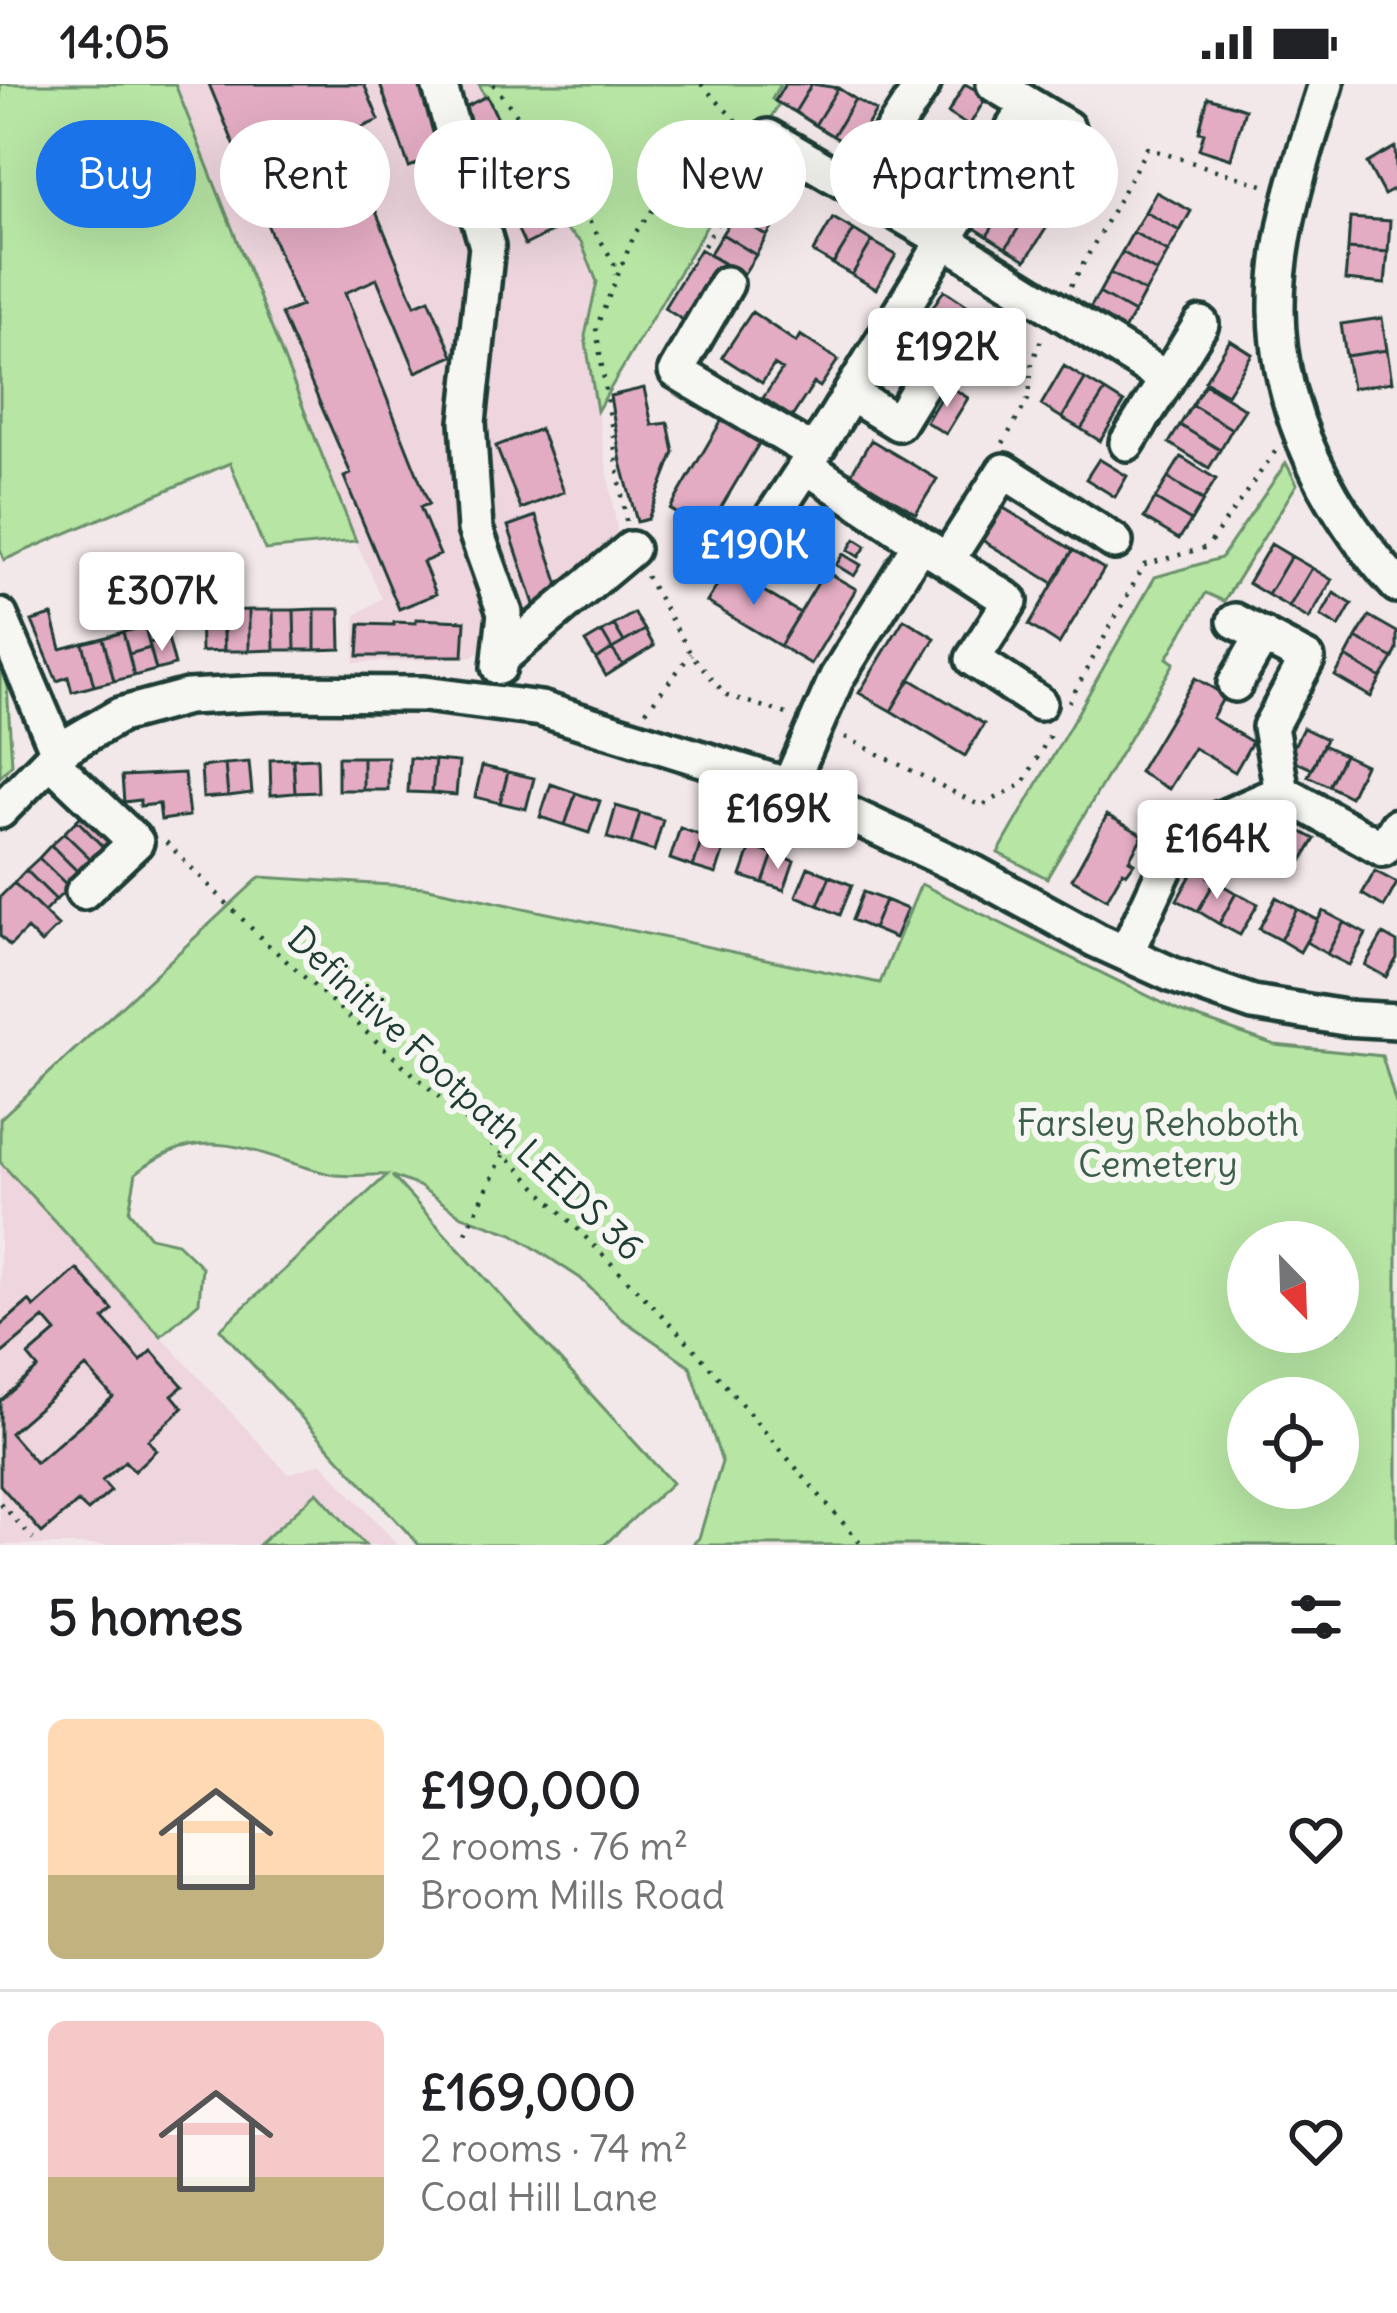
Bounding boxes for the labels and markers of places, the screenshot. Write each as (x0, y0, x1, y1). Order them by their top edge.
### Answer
pin: £192K (863, 308, 1031, 410)
pin: £190K (670, 506, 838, 608)
pin: £307K (78, 552, 246, 654)
pin: £169K (694, 770, 862, 872)
pin: £164K (1133, 800, 1301, 902)

